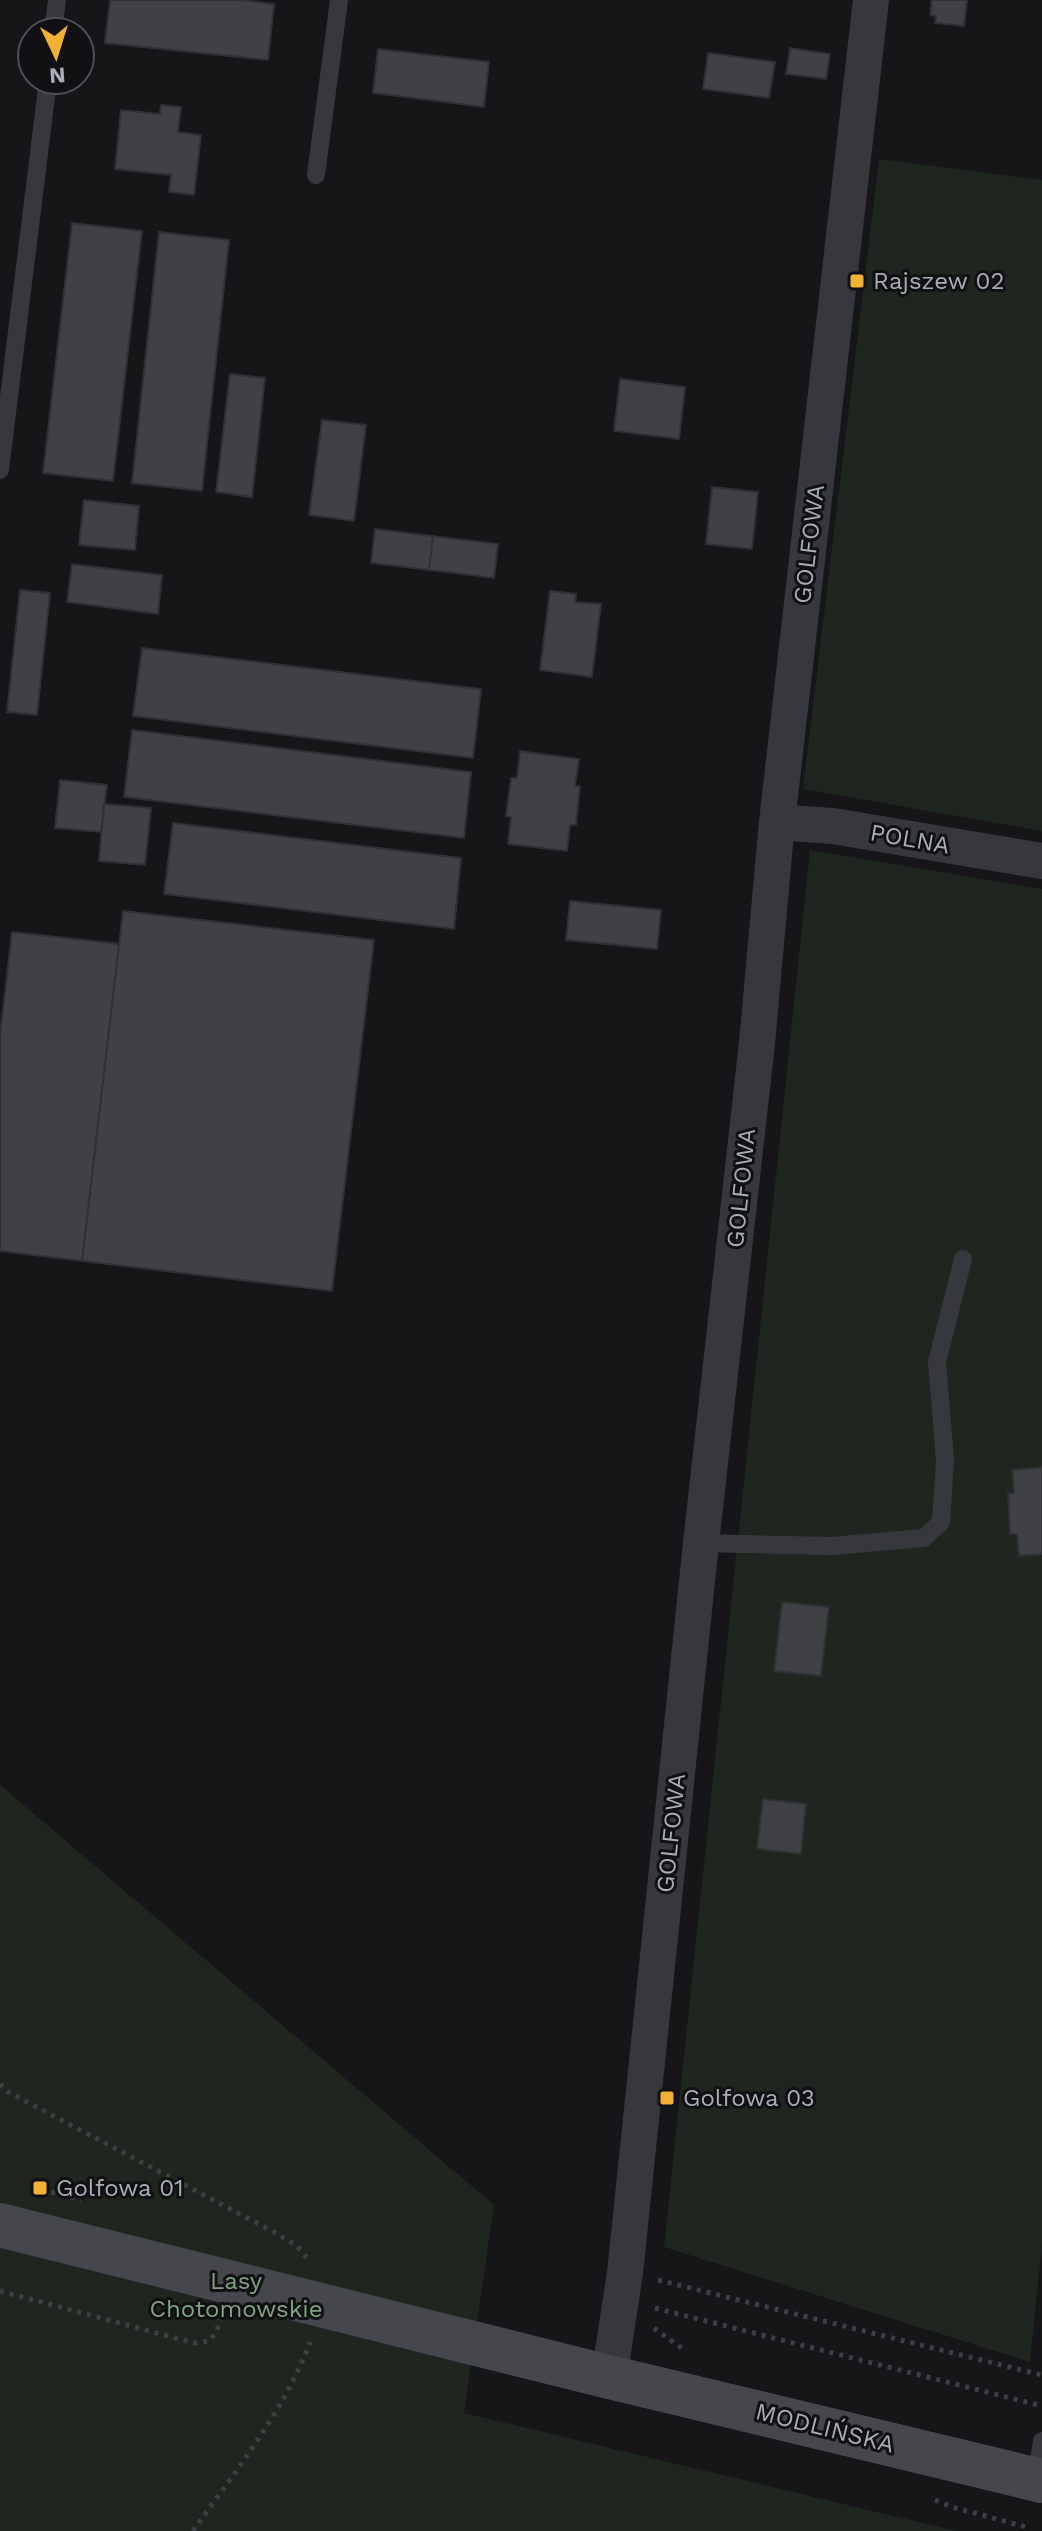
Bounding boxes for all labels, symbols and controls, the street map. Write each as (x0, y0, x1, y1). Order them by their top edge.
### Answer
north arrow (16, 16, 96, 96)
text: N (48, 62, 66, 88)
place label: Rajszew 02 (873, 267, 1004, 295)
marker: Rajszew 02 (848, 272, 866, 290)
street label: GOLFOWA (788, 483, 830, 605)
street label: POLNA (868, 818, 952, 860)
street label: GOLFOWA (721, 1127, 761, 1249)
street label: GOLFOWA (651, 1772, 691, 1894)
place label: Golfowa 03 (683, 2084, 815, 2112)
marker: Golfowa 03 (658, 2089, 676, 2107)
place label: Golfowa 01 (56, 2174, 184, 2202)
marker: Golfowa 01 (31, 2179, 49, 2197)
park label: Lasy Chotomowskie (149, 2267, 323, 2323)
street label: MODLIŃSKA (753, 2397, 897, 2459)

